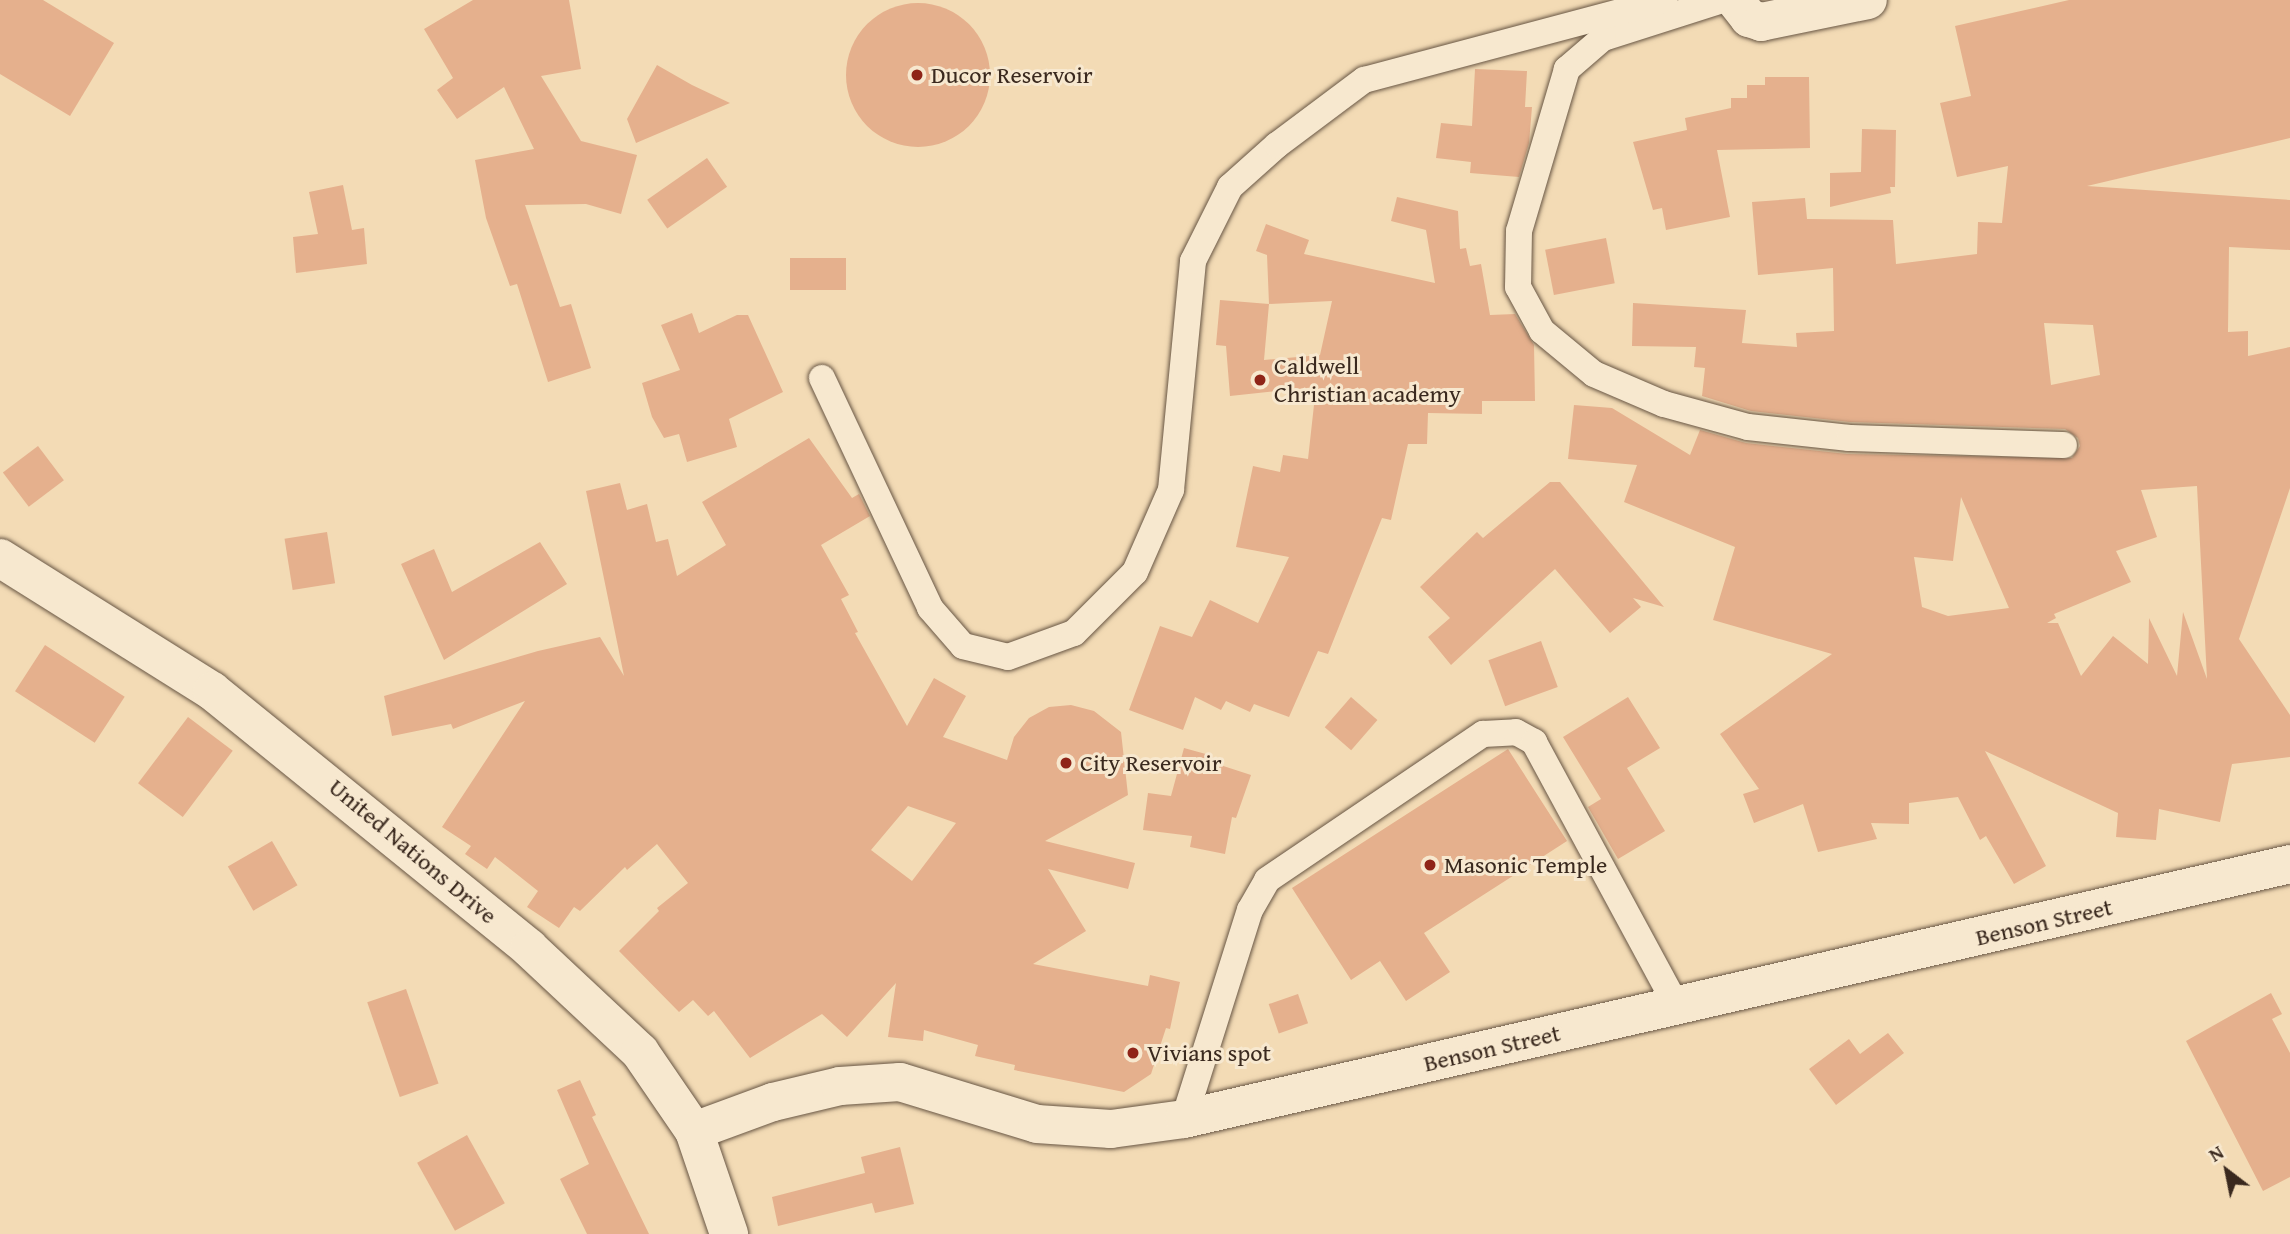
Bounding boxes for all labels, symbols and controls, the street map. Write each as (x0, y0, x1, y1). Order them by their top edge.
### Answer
place label: Ducor Reservoir (931, 61, 1093, 89)
marker: Ducor Reservoir (909, 67, 925, 83)
place label: Caldwell Christian academy (1274, 352, 1461, 408)
marker: Caldwell Christian academy (1252, 372, 1268, 388)
place label: City Reservoir (1080, 749, 1222, 777)
marker: City Reservoir (1058, 755, 1074, 771)
street label: United Nations Drive (323, 772, 503, 930)
place label: Masonic Temple (1444, 851, 1607, 879)
marker: Masonic Temple (1422, 857, 1438, 873)
street label: Benson Street (1973, 892, 2115, 952)
street label: Benson Street (1421, 1018, 1563, 1078)
place label: Vivians spot (1147, 1039, 1271, 1067)
marker: Vivians spot (1125, 1045, 1141, 1061)
north arrow (2192, 1136, 2262, 1206)
text: N (2203, 1138, 2229, 1168)

